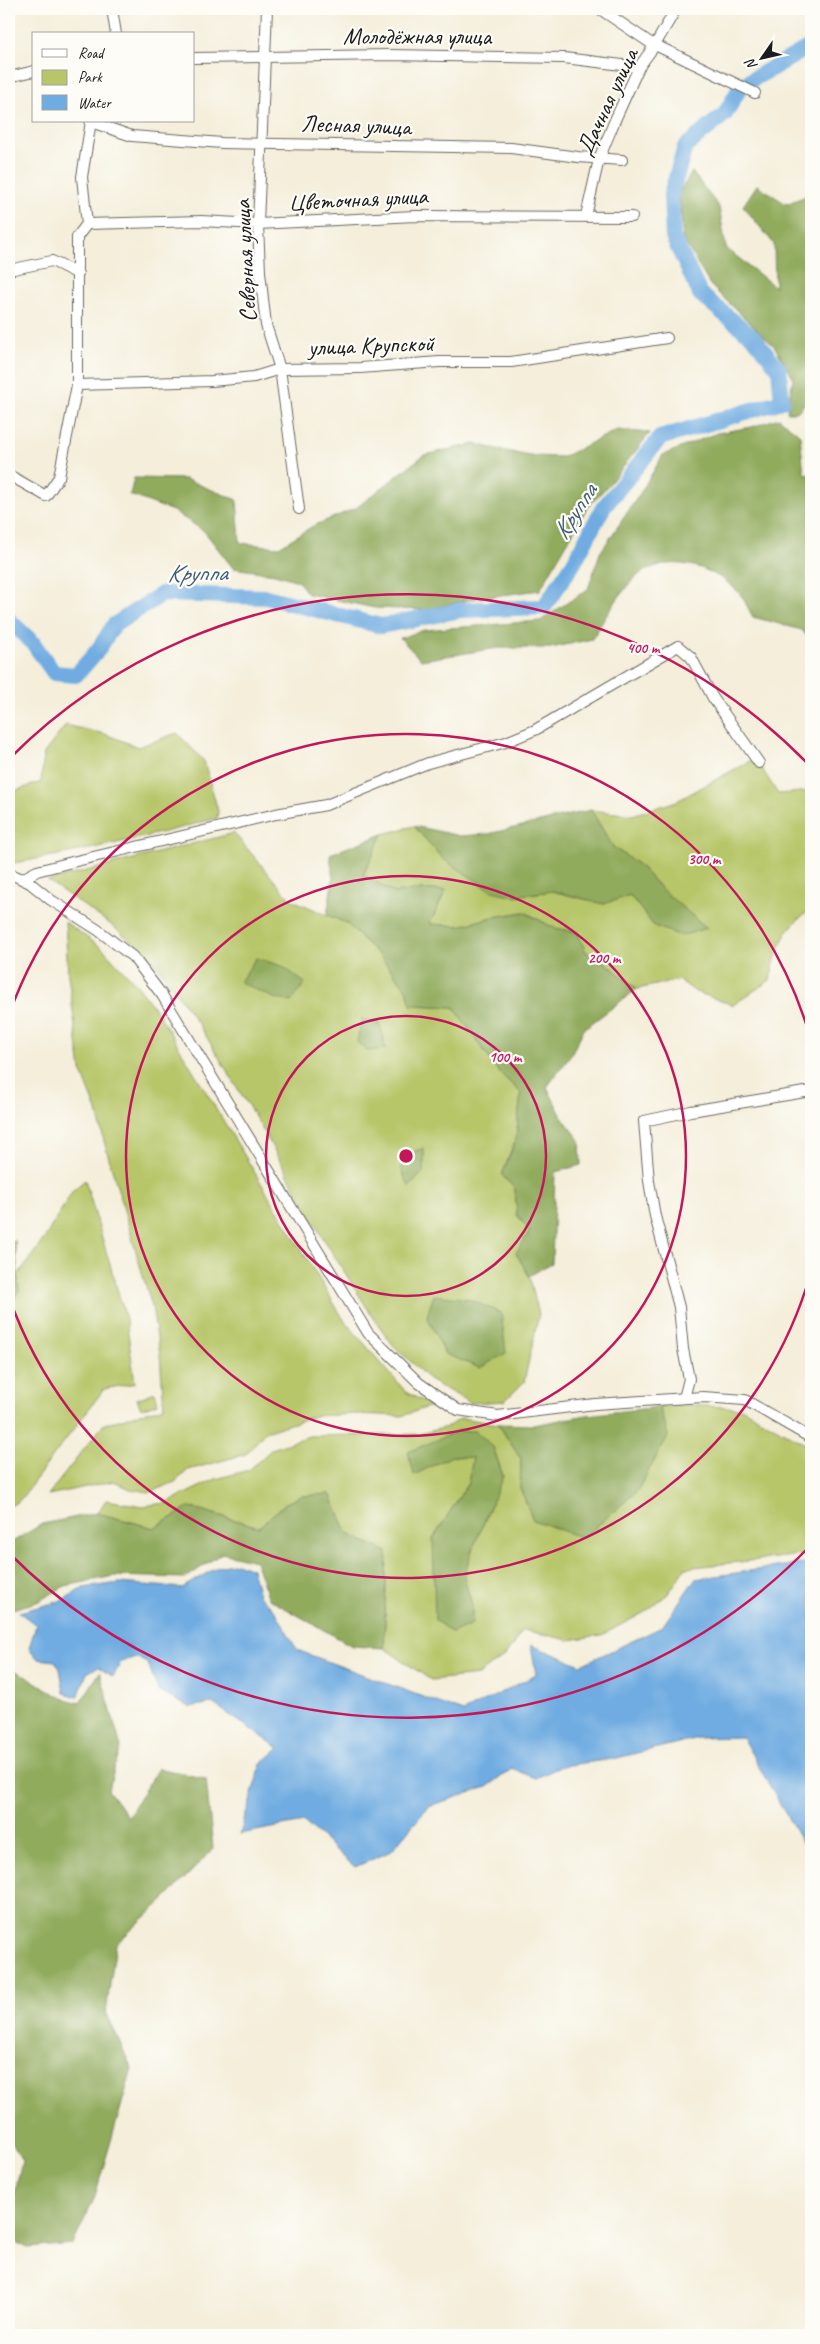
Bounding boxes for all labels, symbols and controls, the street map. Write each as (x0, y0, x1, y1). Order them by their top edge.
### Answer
street label: Молодёжная улица (343, 21, 492, 51)
legend (32, 32, 195, 122)
north arrow (738, 32, 788, 82)
street label: Дачная улица (569, 42, 646, 160)
text: Road (78, 44, 105, 63)
text: N (741, 55, 761, 73)
text: Park (78, 68, 103, 87)
text: Water (78, 94, 112, 113)
street label: Лесная улица (301, 108, 414, 142)
street label: Цветочная улица (288, 180, 430, 218)
street label: Северная улица (227, 197, 263, 323)
street label: улица Крупской (306, 328, 436, 362)
water label: Круппа (545, 476, 606, 545)
water label: Круппа (167, 556, 229, 590)
text: 400 m (627, 639, 661, 658)
text: 300 m (688, 850, 722, 869)
text: 200 m (588, 949, 622, 968)
text: 100 m (489, 1048, 523, 1067)
centre of rings (397, 1147, 415, 1165)

